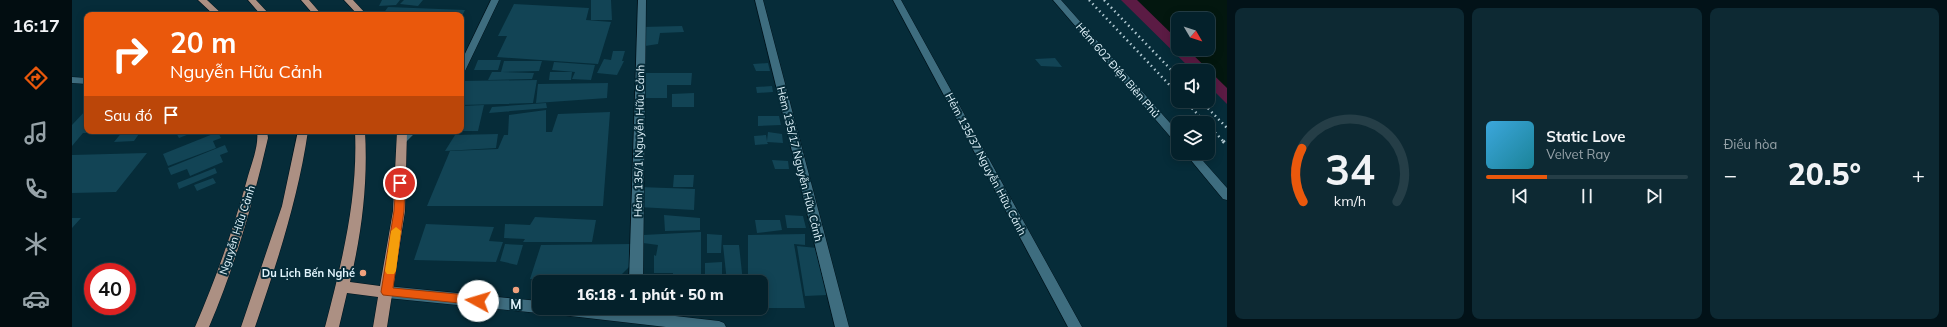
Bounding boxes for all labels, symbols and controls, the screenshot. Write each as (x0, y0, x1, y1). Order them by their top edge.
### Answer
north arrow (1171, 12, 1215, 56)
map controls (1171, 12, 1215, 160)
text: 16:17 (12, 14, 60, 37)
street label: Hẻm 602 Điện Biên Phủ (1073, 20, 1163, 120)
text: 20 m (170, 25, 236, 60)
icon: right (104, 28, 156, 80)
text: Nguyễn Hữu Cảnh (170, 60, 323, 83)
icon: directions (22, 64, 50, 92)
button: sound (1171, 64, 1215, 108)
street label: Hẻm 135/1 Nguyễn Hữu Cảnh (631, 65, 647, 217)
street label: Hẻm 135/17 Nguyễn Hữu Cảnh (774, 85, 826, 243)
street label: Hẻm 135/37 Nguyễn Hữu Cảnh (942, 90, 1030, 238)
icon: arrive (160, 104, 182, 126)
text: Sau đó (104, 106, 152, 125)
button: layers (1171, 116, 1215, 160)
icon: music (22, 119, 50, 147)
text: Static Love (1546, 127, 1625, 146)
text: Điều hòa (1724, 136, 1777, 152)
text: 34 (1325, 142, 1375, 194)
text: Velvet Ray (1546, 146, 1610, 162)
text: 20.5° (1788, 155, 1861, 193)
text: − (1724, 161, 1737, 189)
text: + (1912, 161, 1925, 189)
pin (383, 166, 417, 200)
icon: arrive (389, 172, 411, 194)
icon: phone (22, 175, 50, 203)
street label: Nguyễn Hữu Cảnh (216, 183, 258, 277)
icon: previous (1509, 185, 1531, 207)
icon: pause (1576, 185, 1598, 207)
icon: next (1643, 185, 1665, 207)
text: km/h (1334, 191, 1366, 209)
icon: climate (22, 230, 50, 258)
speed limit sign: 40 (84, 263, 136, 315)
place label: Du Lịch Bến Nghé (262, 266, 355, 280)
marker: Du Lịch Bến Nghé (358, 268, 368, 278)
position arrow (457, 280, 499, 322)
icon: car (22, 285, 50, 313)
marker: M (511, 285, 521, 295)
text: 16:18 · 1 phút · 50 m (576, 285, 724, 304)
place label: M (510, 296, 522, 312)

